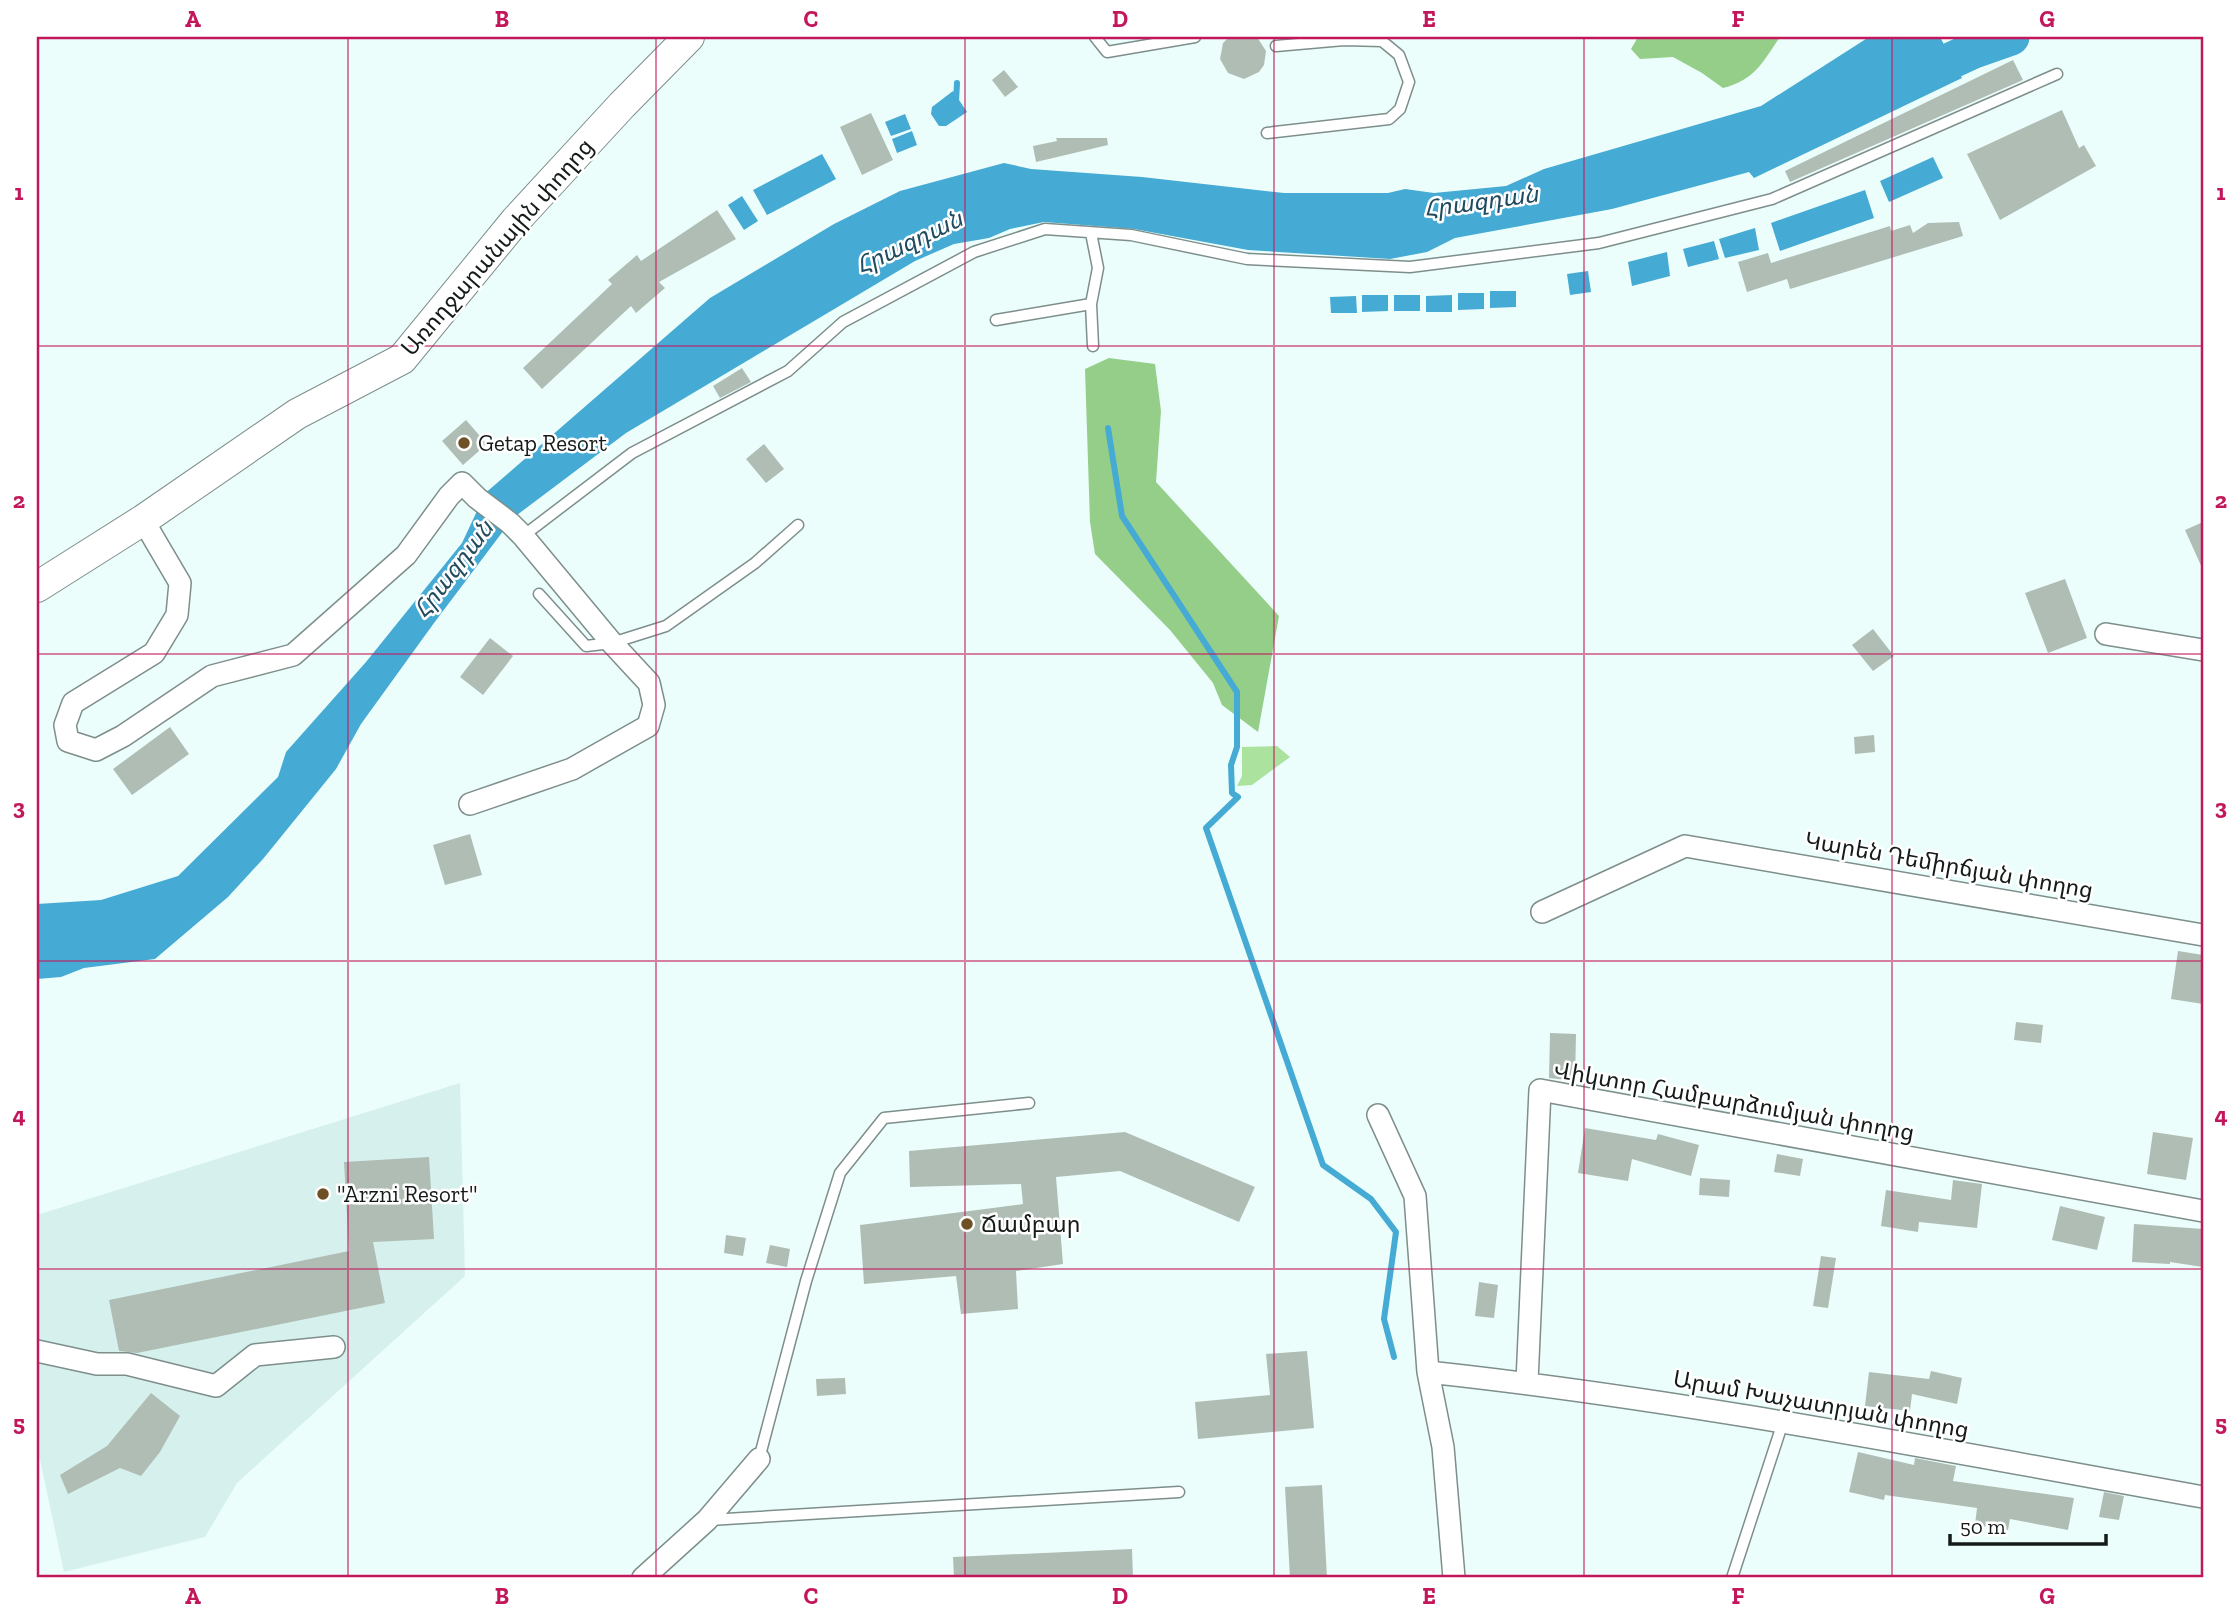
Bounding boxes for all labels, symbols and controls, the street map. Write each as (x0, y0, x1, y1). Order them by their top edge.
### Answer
text: A (185, 5, 201, 33)
text: B (495, 5, 509, 33)
text: C (804, 5, 818, 33)
text: D (1112, 5, 1128, 33)
text: E (1422, 5, 1436, 33)
text: F (1731, 5, 1745, 33)
text: G (2039, 5, 2055, 33)
street label: Առողջարանային փողոց (395, 132, 599, 362)
text: 1 (14, 178, 24, 206)
water label: Հրազդան (1422, 178, 1542, 223)
text: 1 (2216, 178, 2226, 206)
water label: Հրազդան (851, 203, 968, 280)
place label: Getap Resort (478, 429, 607, 457)
marker: Getap Resort (456, 435, 472, 451)
text: 2 (13, 486, 25, 514)
text: 2 (2215, 486, 2227, 514)
water label: Հրազդան (407, 513, 500, 624)
text: 3 (13, 793, 25, 821)
text: 3 (2215, 793, 2227, 821)
street label: Կարեն Դեմիրճյան փողոց (1803, 826, 2095, 904)
street label: Վիկտոր Համբարձումյան փողոց (1551, 1055, 1917, 1147)
text: 4 (12, 1101, 26, 1129)
text: 4 (2214, 1101, 2228, 1129)
place label: "Arzni Resort" (337, 1180, 477, 1208)
marker: "Arzni Resort" (315, 1186, 331, 1202)
place label: Ճամբար (981, 1210, 1080, 1238)
marker: Ճամբար (959, 1216, 975, 1232)
street label: Արամ Խաչատրյան փողոց (1671, 1364, 1971, 1444)
text: 5 (13, 1409, 25, 1437)
text: 5 (2215, 1409, 2227, 1437)
scale bar (1950, 1503, 2105, 1547)
text: 50 m (1960, 1514, 2006, 1539)
text: A (185, 1582, 201, 1610)
text: B (495, 1582, 509, 1610)
text: C (804, 1582, 818, 1610)
text: D (1112, 1582, 1128, 1610)
text: E (1422, 1582, 1436, 1610)
text: F (1731, 1582, 1745, 1610)
text: G (2039, 1582, 2055, 1610)

